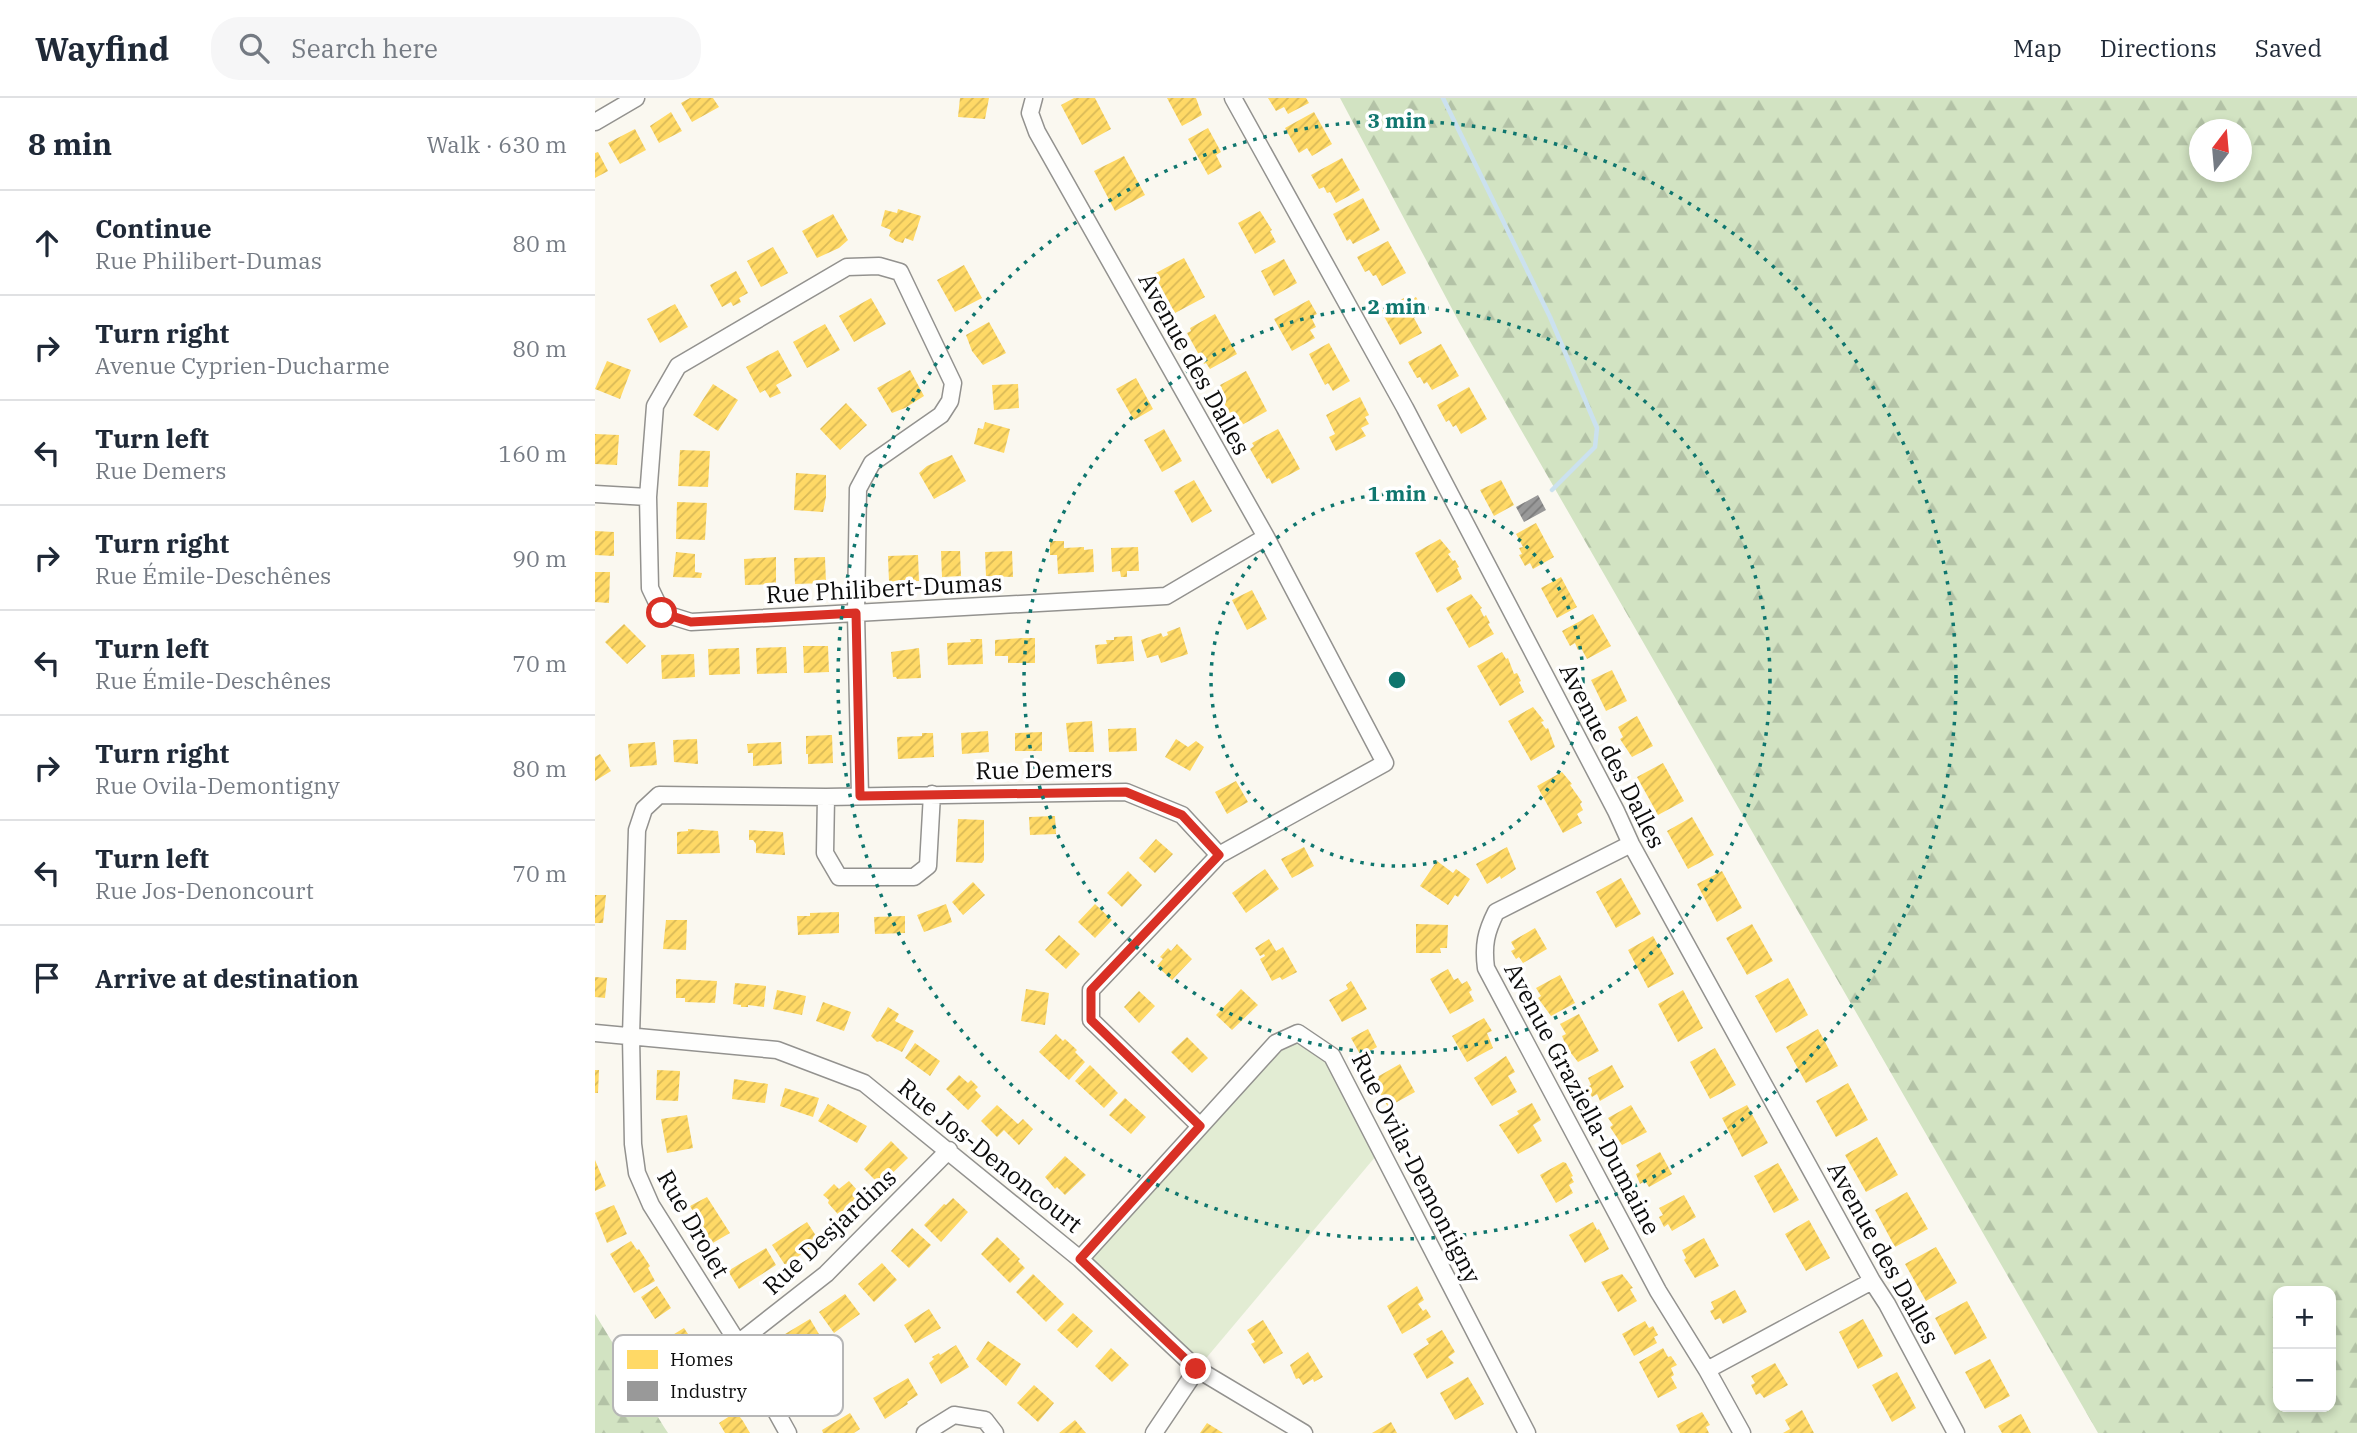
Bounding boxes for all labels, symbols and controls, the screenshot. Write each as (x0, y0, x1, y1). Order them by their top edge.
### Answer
search box (211, 17, 701, 80)
text: Wayfind (35, 27, 169, 70)
icon: search (235, 29, 273, 67)
text: Search here (291, 31, 438, 65)
text: Map (2013, 32, 2062, 64)
text: Directions (2100, 32, 2217, 64)
text: Saved (2255, 32, 2322, 64)
text: 3 min (1368, 106, 1426, 134)
north arrow (2189, 119, 2252, 182)
text: 8 min (28, 124, 112, 163)
text: Walk · 630 m (426, 129, 567, 159)
text: Continue (95, 211, 212, 245)
icon: ahead (28, 224, 66, 262)
text: 80 m (512, 228, 567, 258)
text: Rue Philibert-Dumas (95, 245, 322, 275)
street label: Avenue des Dalles (1132, 267, 1258, 460)
text: 2 min (1368, 292, 1426, 320)
text: Turn right (95, 316, 229, 350)
icon: right (28, 329, 66, 367)
text: 80 m (512, 333, 567, 363)
text: Avenue Cyprien-Ducharme (95, 350, 390, 380)
text: Turn left (95, 421, 209, 455)
icon: left (28, 434, 66, 472)
text: 160 m (498, 438, 567, 468)
text: Rue Demers (95, 455, 226, 485)
text: 1 min (1368, 479, 1426, 507)
text: Turn right (95, 526, 229, 560)
icon: right (28, 539, 66, 577)
text: 90 m (512, 543, 567, 573)
text: Rue Émile-Deschênes (95, 560, 331, 590)
street label: Rue Philibert-Dumas (765, 566, 1003, 610)
route start (646, 597, 677, 628)
text: Turn left (95, 631, 209, 665)
icon: left (28, 644, 66, 682)
text: 70 m (512, 648, 567, 678)
street label: Avenue des Dalles (1552, 658, 1673, 854)
text: Rue Émile-Deschênes (95, 665, 331, 695)
centre of rings (1385, 668, 1409, 692)
text: Turn right (95, 736, 229, 770)
icon: right (28, 749, 66, 787)
street label: Rue Demers (975, 752, 1113, 786)
text: 80 m (512, 753, 567, 783)
text: Rue Ovila-Demontigny (95, 770, 340, 800)
text: Turn left (95, 841, 209, 875)
icon: left (28, 854, 66, 892)
text: 70 m (512, 858, 567, 888)
text: Rue Jos-Denoncourt (95, 875, 314, 905)
street label: Avenue Graziella-Dumaine (1497, 957, 1668, 1240)
icon: arrive (28, 959, 66, 997)
text: Arrive at destination (95, 961, 359, 995)
street label: Rue Ovila-Demontigny (1345, 1047, 1489, 1289)
street label: Rue Jos-Denoncourt (892, 1071, 1089, 1240)
street label: Avenue des Dalles (1821, 1156, 1947, 1349)
street label: Rue Desjardins (756, 1161, 903, 1301)
street label: Rue Drolet (650, 1164, 737, 1283)
map controls (2273, 1286, 2336, 1412)
button: + (2273, 1286, 2336, 1349)
legend (613, 1335, 843, 1416)
text: Homes (670, 1347, 733, 1371)
button: − (2273, 1349, 2336, 1412)
route end (1180, 1353, 1211, 1384)
text: Industry (670, 1379, 748, 1403)

